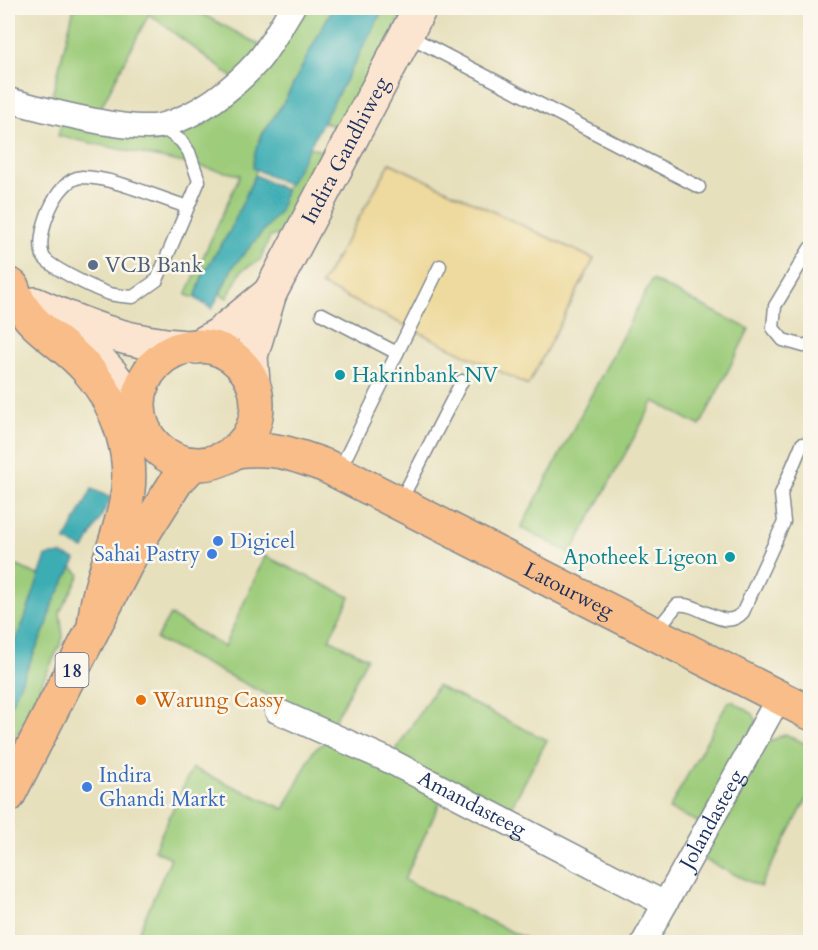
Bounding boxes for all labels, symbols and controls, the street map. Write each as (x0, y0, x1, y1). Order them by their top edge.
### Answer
street label: Indira Gandhiweg (294, 71, 396, 229)
place label: VCB Bank (105, 251, 204, 280)
marker: VCB Bank (86, 258, 100, 272)
place label: Hakrinbank NV (352, 361, 498, 390)
marker: Hakrinbank NV (333, 368, 347, 382)
place label: Digicel (230, 527, 295, 556)
marker: Digicel (211, 534, 225, 548)
place label: Sahai Pastry (94, 540, 200, 569)
place label: Apotheek Ligeon (563, 543, 718, 572)
marker: Sahai Pastry (205, 547, 219, 561)
marker: Apotheek Ligeon (723, 550, 737, 564)
street label: Latourweg (519, 555, 619, 625)
road number: 18 (56, 653, 88, 687)
place label: Warung Cassy (152, 686, 284, 715)
marker: Warung Cassy (134, 693, 148, 707)
place label: Indira Ghandi Markt (99, 761, 226, 814)
street label: Amandasteeg (413, 763, 531, 844)
street label: Jolandasteeg (671, 764, 751, 877)
marker: Indira Ghandi Markt (80, 780, 94, 794)

